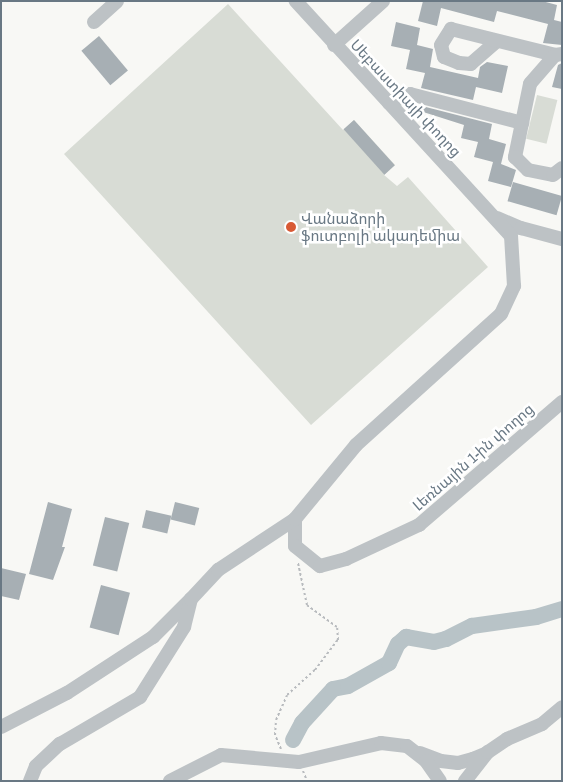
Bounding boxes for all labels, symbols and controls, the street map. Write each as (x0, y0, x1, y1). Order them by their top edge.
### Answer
street label: Սեբաստիայի փողոց (347, 36, 465, 160)
place label: Վանաձորի ֆուտբոլի ակադեմիա (301, 209, 460, 244)
marker: Վանաձորի ֆուտբոլի ակադեմիա (285, 221, 297, 233)
street label: Լեռնային 1-ին փողոց (409, 400, 537, 514)

